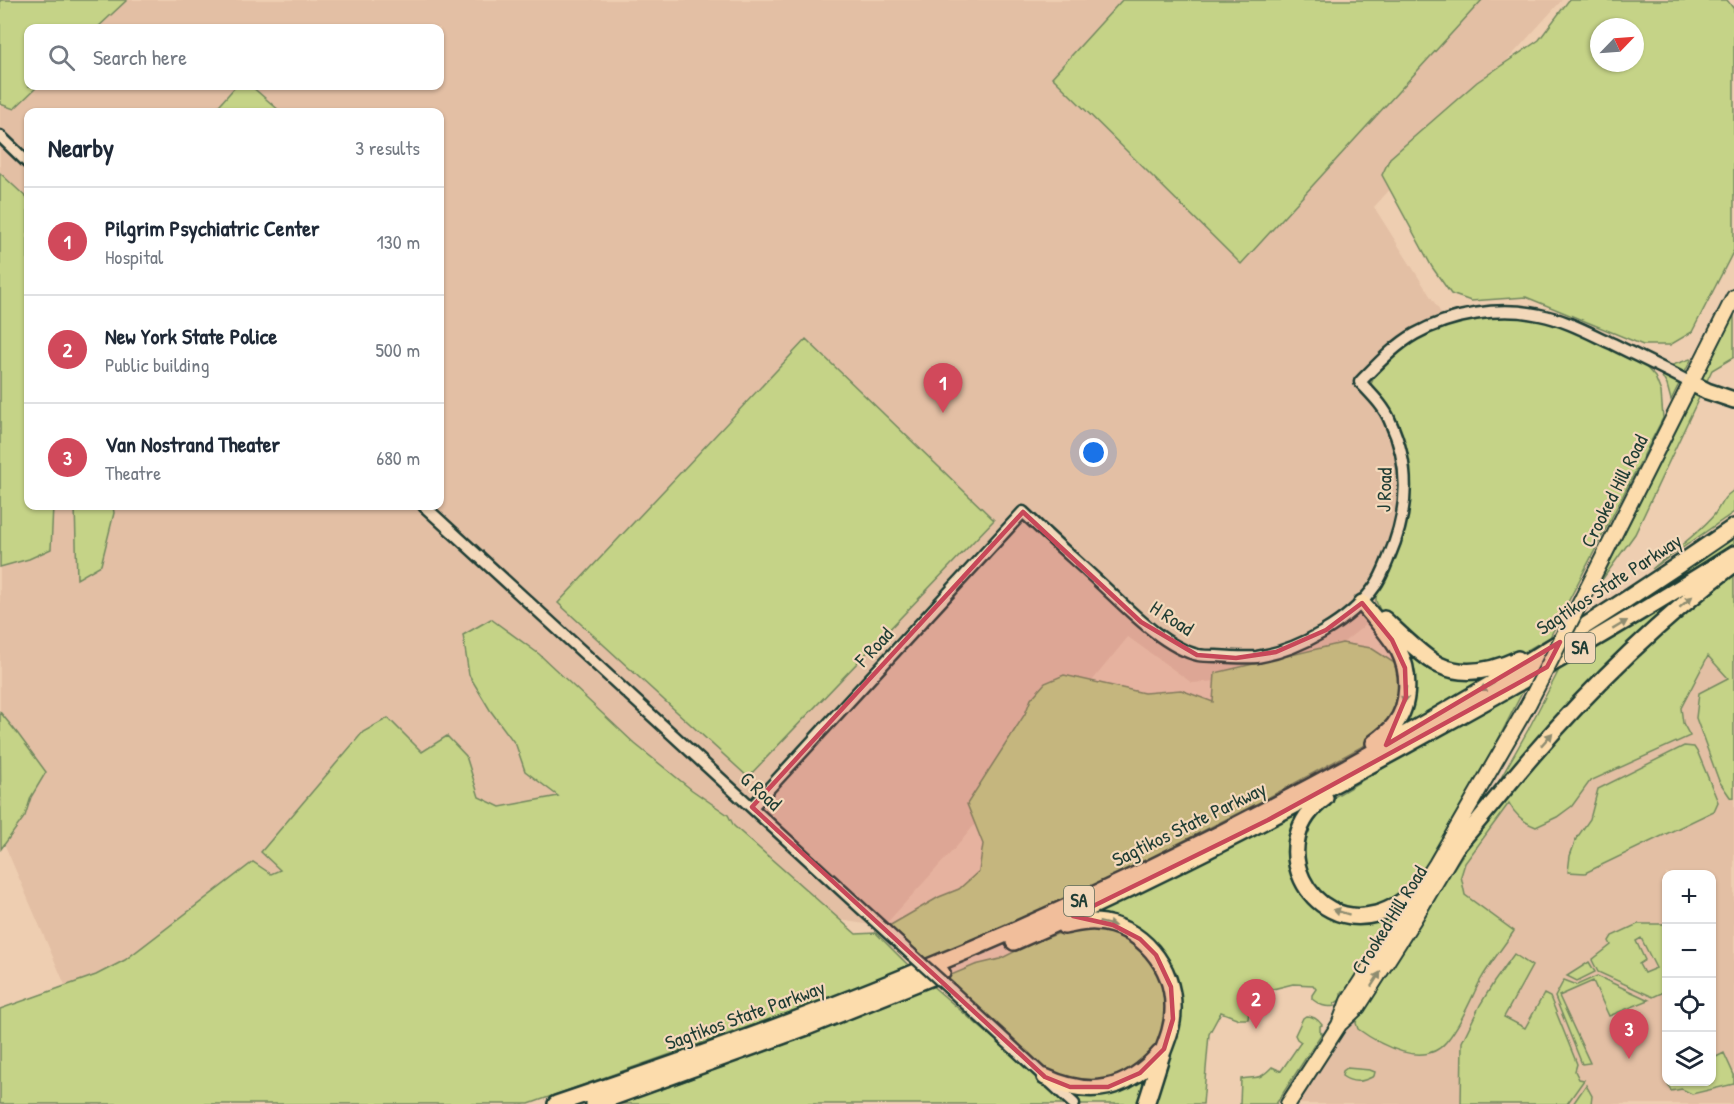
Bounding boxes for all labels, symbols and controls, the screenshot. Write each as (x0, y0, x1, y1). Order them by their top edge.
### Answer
north arrow (1590, 18, 1644, 72)
search box (24, 24, 444, 90)
icon: search (45, 41, 78, 74)
text: Search here (93, 42, 187, 72)
text: Nearby (48, 130, 114, 165)
text: 3 results (355, 134, 420, 161)
text: Pilgrim Psychiatric Center (105, 213, 319, 243)
text: 1 (64, 228, 71, 255)
text: 130 m (377, 228, 420, 255)
text: Hospital (105, 243, 163, 270)
text: New York State Police (105, 321, 277, 351)
text: 2 (63, 336, 72, 363)
text: 500 m (375, 336, 420, 363)
text: Public building (105, 351, 209, 378)
pin: 1 (924, 364, 962, 413)
text: Van Nostrand Theater (105, 429, 280, 459)
street label: Crooked Hill Road (1574, 430, 1654, 552)
your location (1079, 438, 1108, 467)
text: 3 (63, 444, 72, 471)
text: 680 m (376, 444, 420, 471)
text: Theatre (105, 459, 161, 486)
street label: J Road (1369, 467, 1398, 513)
street label: Sagtikos State Parkway (1531, 526, 1687, 641)
street label: H Road (1145, 594, 1199, 642)
one-way arrow (1678, 596, 1693, 609)
one-way arrow (1612, 620, 1628, 631)
street label: F Road (848, 621, 899, 673)
road number: SA (1565, 633, 1595, 663)
one-way arrow (1479, 681, 1495, 692)
one-way arrow (1400, 686, 1409, 705)
one-way arrow (1540, 732, 1554, 747)
street label: G Road (735, 765, 788, 817)
street label: Sagtikos State Parkway (1107, 775, 1270, 873)
street label: Crooked Hill Road (1344, 860, 1433, 979)
map controls (1662, 870, 1716, 1086)
button: + (1662, 870, 1716, 924)
road number: SA (1064, 886, 1094, 916)
one-way arrow (1332, 907, 1350, 916)
one-way arrow (1098, 920, 1116, 930)
button: − (1662, 924, 1716, 978)
one-way arrow (1370, 971, 1381, 988)
street label: Sagtikos State Parkway (661, 973, 829, 1056)
button: locate (1662, 978, 1716, 1032)
pin: 2 (1236, 980, 1276, 1029)
pin: 3 (1610, 1010, 1648, 1059)
button: layers (1662, 1032, 1716, 1086)

